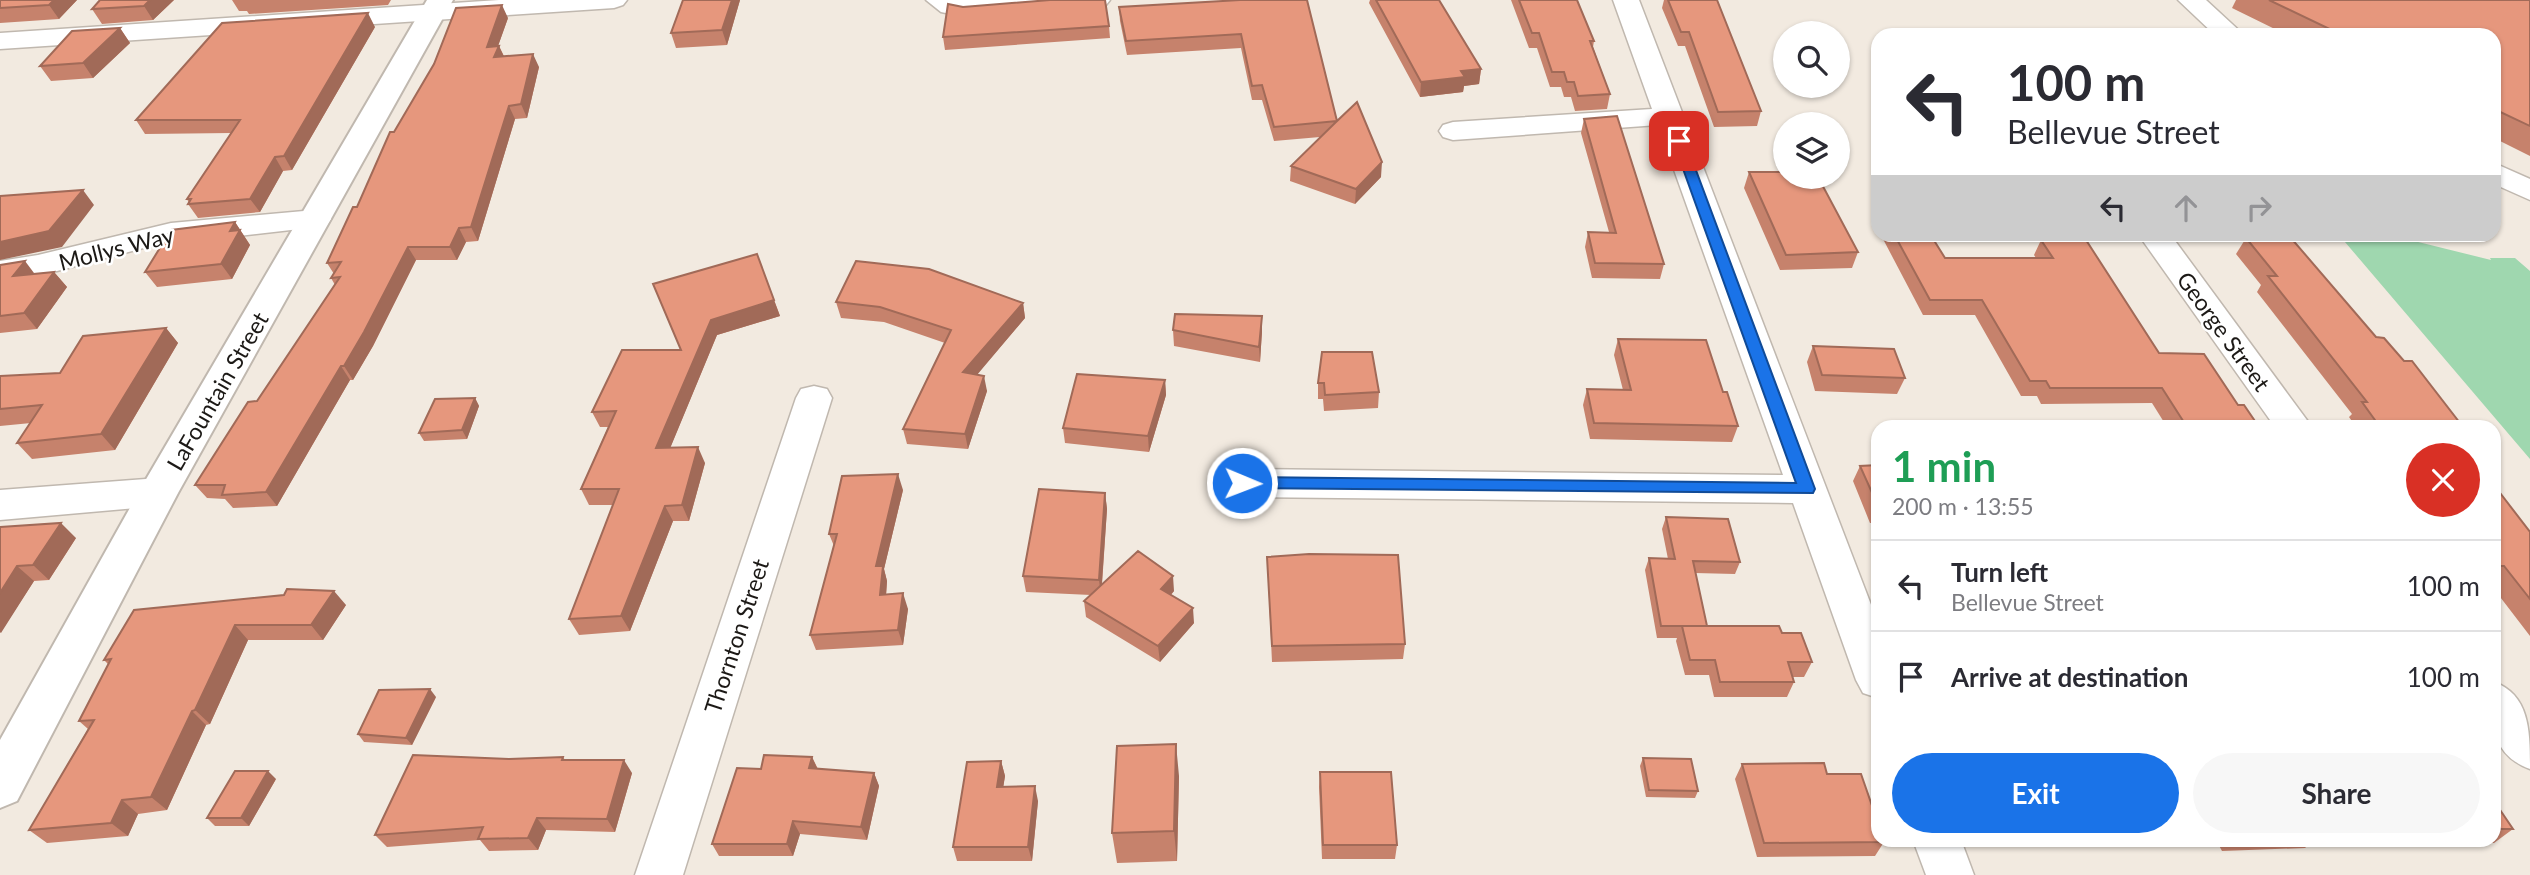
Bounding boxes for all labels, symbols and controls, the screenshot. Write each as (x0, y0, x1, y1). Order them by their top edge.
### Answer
map controls (1773, 21, 1850, 189)
button: search (1773, 21, 1850, 98)
text: 100 m (2007, 53, 2145, 111)
icon: left (1892, 56, 1983, 147)
pin (1649, 111, 1709, 171)
button: layers (1773, 112, 1850, 189)
text: Bellevue Street (2007, 112, 2220, 151)
icon: arrive (1660, 122, 1698, 160)
icon: left (2094, 189, 2132, 227)
icon: ahead (2167, 189, 2205, 227)
icon: right (2240, 189, 2278, 227)
street label: Mollys Way (56, 220, 177, 276)
street label: George Street (2171, 266, 2277, 397)
street label: LaFountain Street (160, 306, 274, 475)
text: 1 min (1892, 441, 1996, 491)
button: close (2406, 443, 2480, 517)
position arrow (1205, 446, 1279, 520)
text: 200 m · 13:55 (1892, 492, 2034, 520)
street label: Thornton Street (698, 554, 774, 717)
text: Turn left (1951, 556, 2048, 588)
icon: left (1892, 567, 1930, 605)
text: 100 m (2407, 570, 2480, 602)
text: Bellevue Street (1951, 588, 2104, 616)
icon: arrive (1892, 658, 1930, 696)
text: Arrive at destination (1951, 661, 2188, 693)
text: 100 m (2407, 661, 2480, 693)
button: Exit (1892, 753, 2179, 833)
button: Share (2193, 753, 2480, 833)

